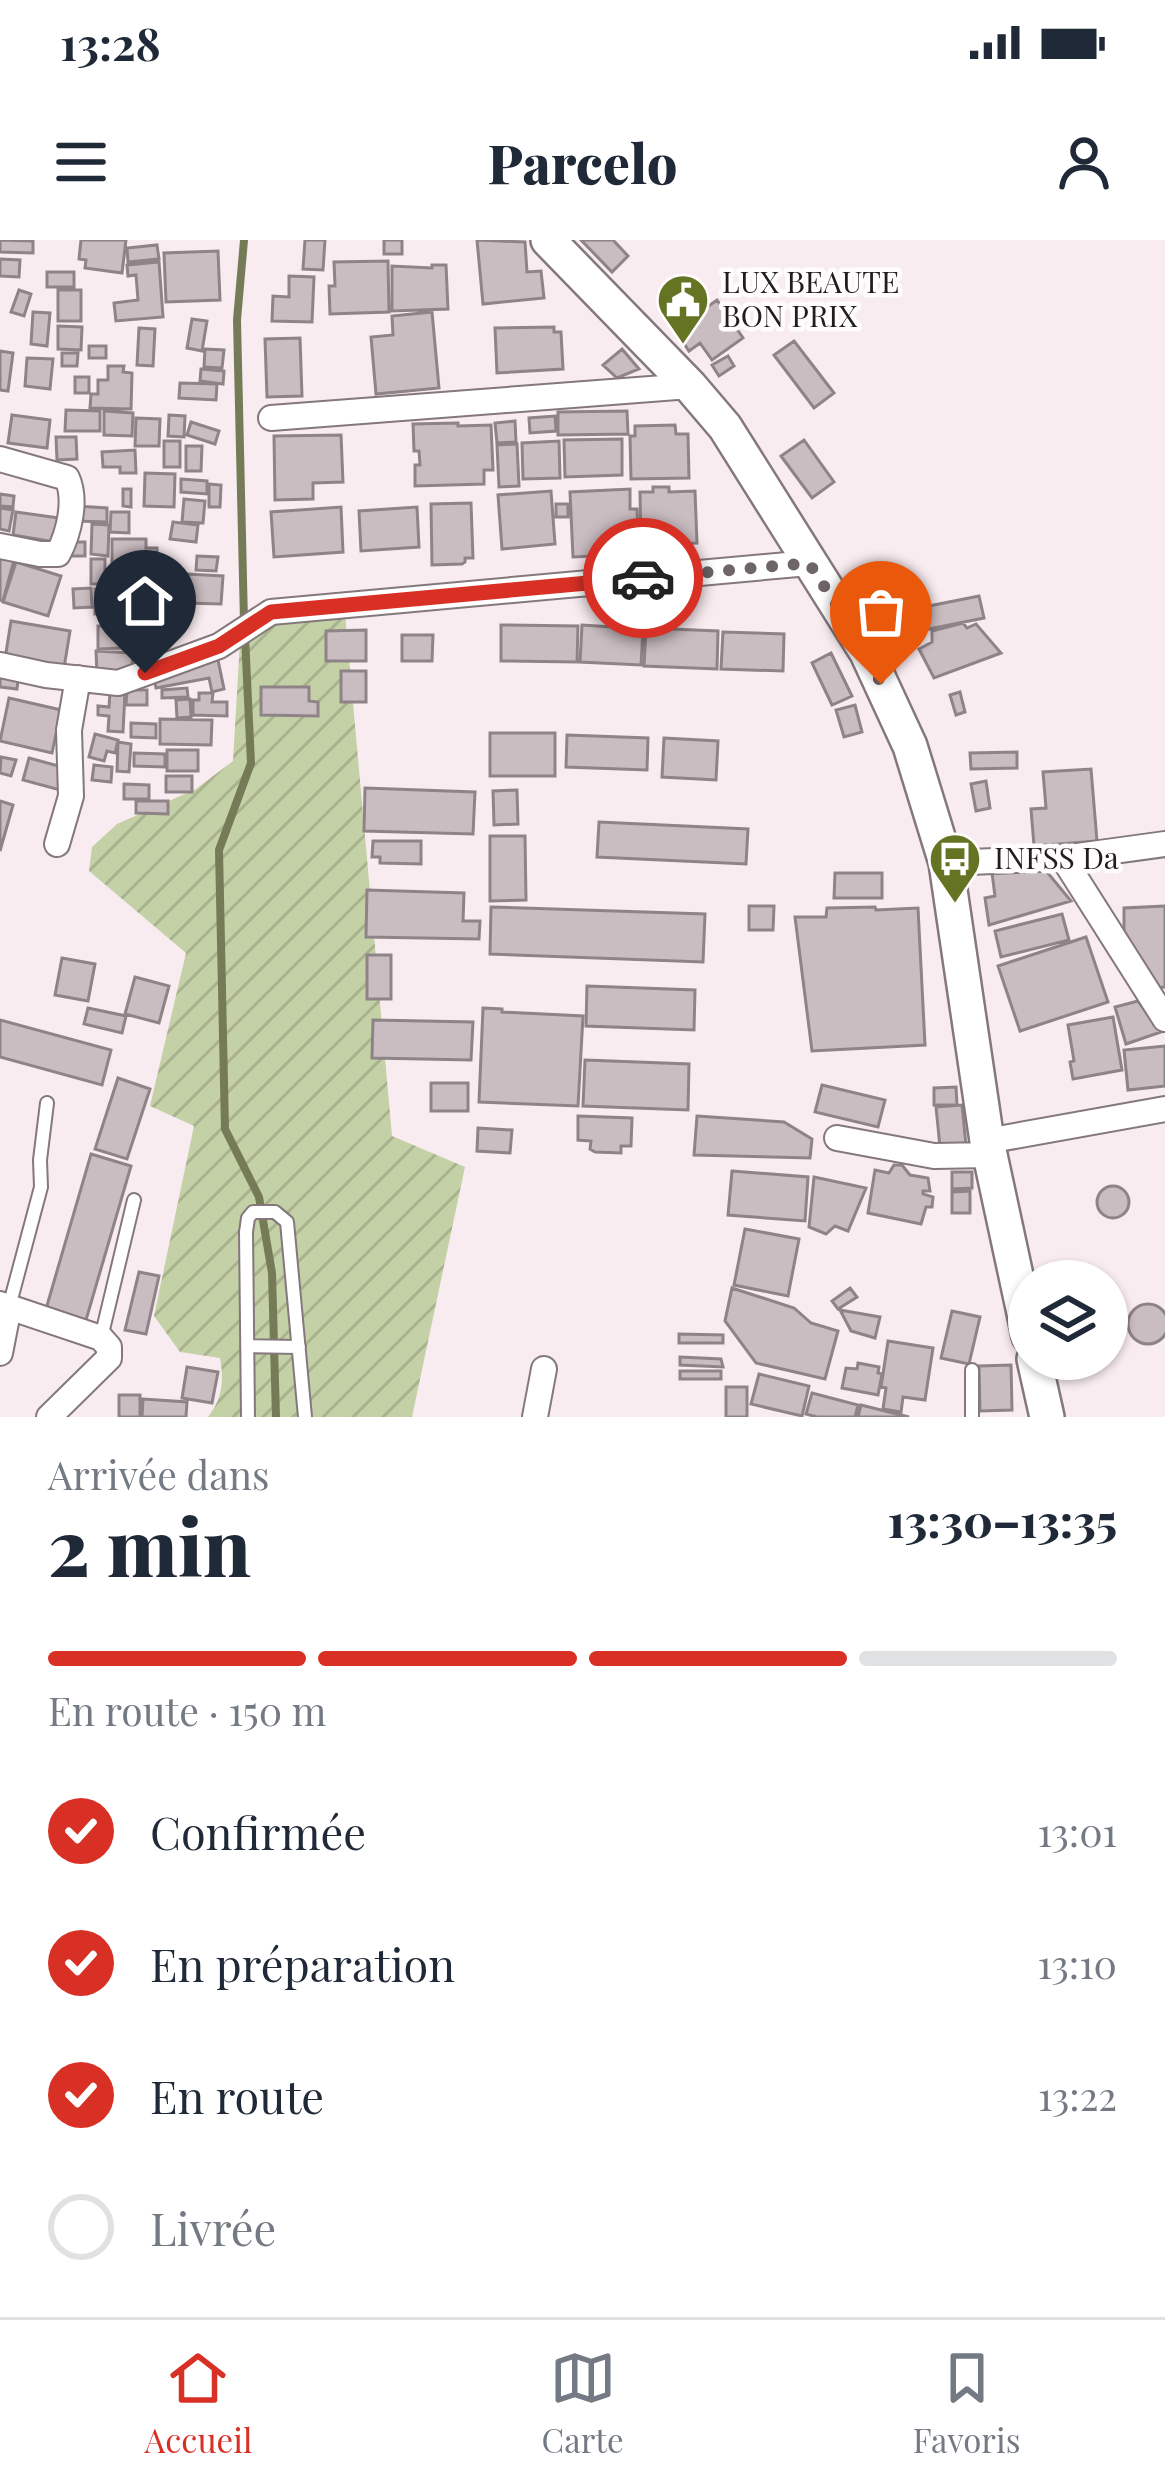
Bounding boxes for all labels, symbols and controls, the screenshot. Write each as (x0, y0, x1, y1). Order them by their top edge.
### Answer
text: 13:28 (60, 12, 161, 72)
text: Parcelo (488, 126, 677, 198)
icon: menu (48, 129, 114, 195)
icon: person (1051, 129, 1117, 195)
place label: LUX BEAUTE BON PRIX (722, 261, 899, 335)
public building icon: LUX BEAUTE BON PRIX (655, 272, 711, 346)
courier (583, 518, 703, 638)
icon: car (610, 545, 676, 611)
pin (94, 550, 196, 673)
pin (830, 561, 932, 684)
icon: home (112, 568, 178, 634)
icon: bag (848, 579, 914, 645)
bus stop icon: INFSS Da (927, 831, 983, 905)
place label: INFSS Da (994, 837, 1119, 877)
map controls (1008, 1260, 1128, 1380)
button: layers (1008, 1260, 1128, 1380)
text: Arrivée dans (48, 1448, 269, 1500)
text: 13:30–13:35 (887, 1489, 1117, 1549)
text: 2 min (48, 1493, 251, 1597)
text: En route · 150 m (48, 1684, 327, 1736)
icon: check (48, 1798, 114, 1864)
text: Confirmée (150, 1801, 366, 1861)
text: 13:01 (1037, 1805, 1117, 1857)
icon: check (48, 1930, 114, 1996)
text: En préparation (150, 1933, 455, 1993)
text: 13:10 (1037, 1937, 1117, 1989)
icon: check (48, 2062, 114, 2128)
text: En route (150, 2065, 324, 2125)
text: 13:22 (1038, 2069, 1117, 2121)
text: Livrée (150, 2197, 276, 2257)
tab: Accueil (145, 2345, 252, 2461)
tab: Carte (542, 2345, 624, 2461)
tab: Favoris (913, 2345, 1020, 2461)

